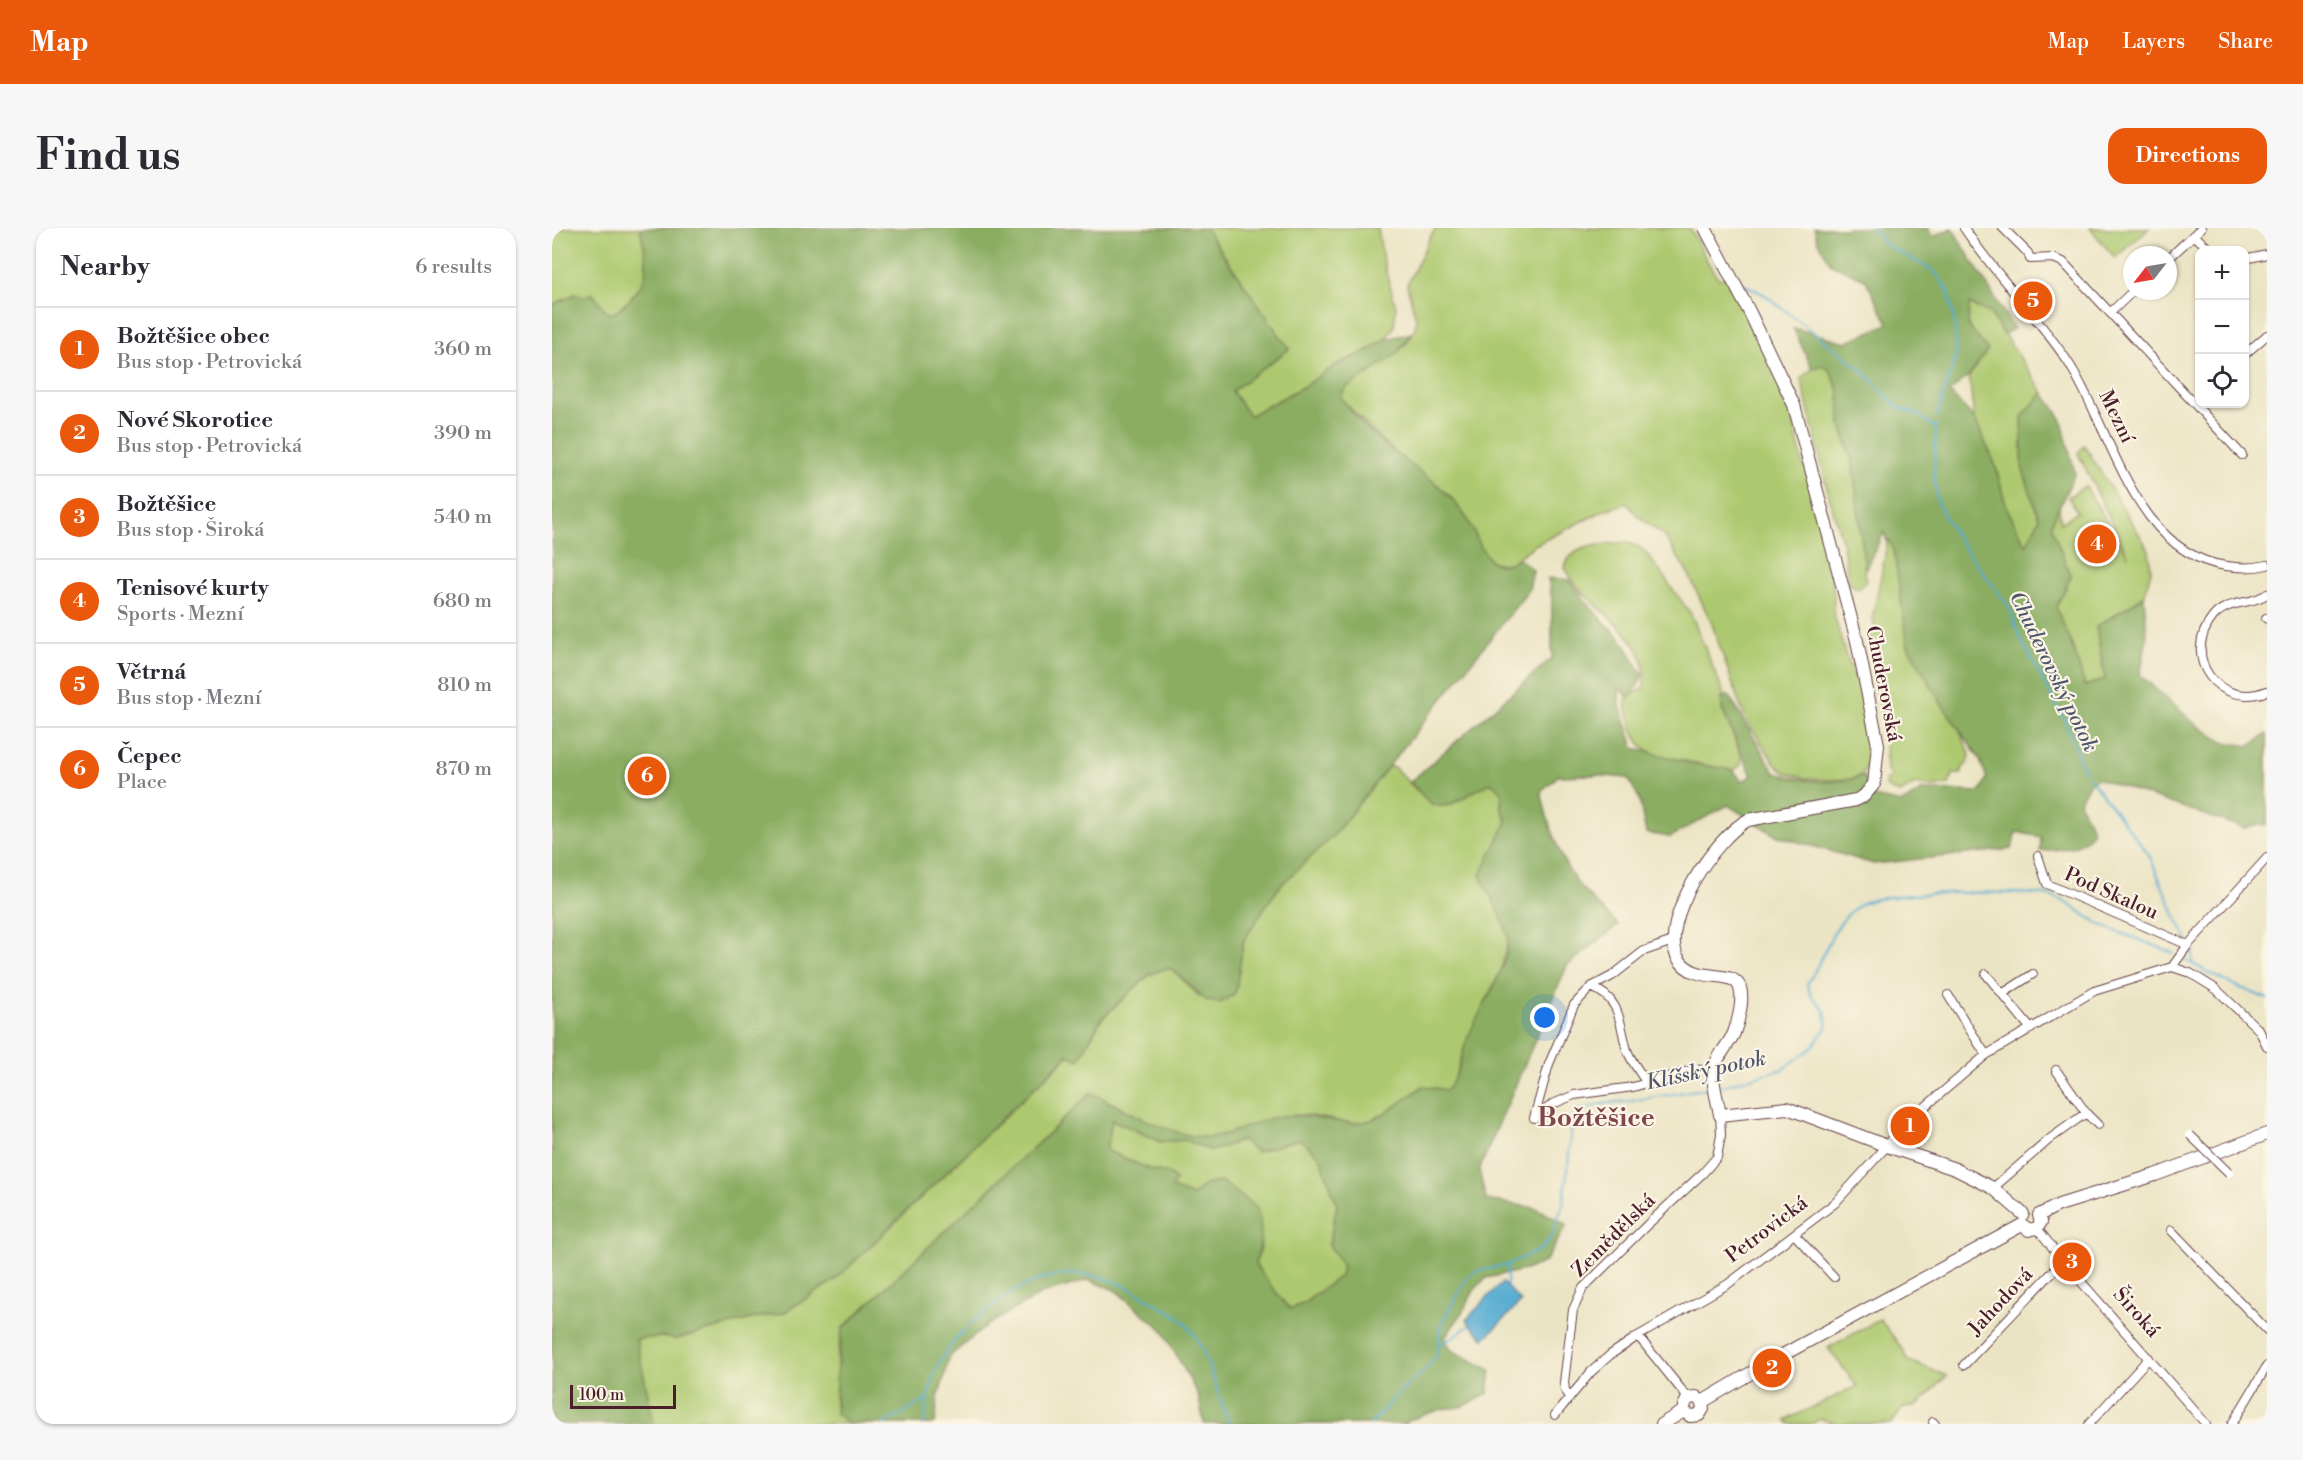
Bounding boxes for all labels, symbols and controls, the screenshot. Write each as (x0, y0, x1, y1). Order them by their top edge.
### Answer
text: Map (30, 25, 89, 60)
text: Map (2048, 29, 2089, 55)
text: Layers (2122, 29, 2185, 55)
text: Share (2218, 29, 2273, 55)
button: Directions (2108, 128, 2267, 184)
text: Find us (36, 130, 180, 183)
north arrow (2123, 246, 2177, 300)
map controls (2195, 246, 2249, 408)
button: + (2195, 246, 2249, 300)
text: Nearby (60, 251, 150, 283)
text: 6 results (415, 255, 492, 280)
pin: 5 (2014, 278, 2052, 324)
button: − (2195, 300, 2249, 354)
text: Božtěšice obec (117, 323, 270, 350)
text: 1 (75, 337, 84, 362)
text: 360 m (434, 337, 492, 362)
text: Bus stop · Petrovická (117, 350, 302, 375)
button: locate (2195, 354, 2249, 408)
street label: Mezní (2093, 386, 2140, 449)
text: Nové Skorotice (117, 407, 273, 434)
text: 2 (73, 421, 86, 446)
text: 390 m (434, 421, 492, 446)
text: Bus stop · Petrovická (117, 434, 302, 459)
text: Božtěšice (117, 491, 216, 518)
text: 3 (73, 505, 86, 530)
text: 540 m (434, 505, 492, 530)
text: Bus stop · Široká (117, 518, 264, 543)
pin: 4 (2078, 522, 2116, 566)
text: Tenisové kurty (117, 575, 269, 602)
water label: Chuderovský potok (2003, 587, 2103, 757)
text: 4 (73, 589, 86, 614)
text: 680 m (433, 589, 492, 614)
text: Sports · Mezní (117, 602, 244, 627)
street label: Chuderovská (1860, 624, 1907, 745)
text: Větrná (117, 659, 186, 686)
text: 5 (73, 673, 86, 698)
text: 810 m (437, 673, 492, 698)
text: Bus stop · Mezní (117, 686, 261, 711)
text: Čepec (117, 743, 182, 770)
pin: 6 (628, 754, 667, 798)
text: 6 (73, 757, 86, 782)
text: 870 m (435, 757, 492, 782)
text: Place (117, 770, 167, 795)
street label: Pod Skalou (2060, 862, 2162, 926)
your location (1530, 1003, 1559, 1032)
water label: Klíšský potok (1643, 1046, 1769, 1096)
district label: Božtěšice (1537, 1102, 1655, 1134)
pin: 1 (1890, 1104, 1930, 1148)
street label: Zemědělská (1567, 1188, 1662, 1283)
street label: Petrovická (1721, 1190, 1814, 1269)
pin: 3 (2052, 1240, 2092, 1284)
street label: Jahodová (1963, 1262, 2039, 1342)
street label: Široká (2107, 1282, 2166, 1344)
pin: 2 (1752, 1346, 1792, 1390)
scale bar (570, 1382, 676, 1410)
text: 100 m (579, 1385, 624, 1405)

